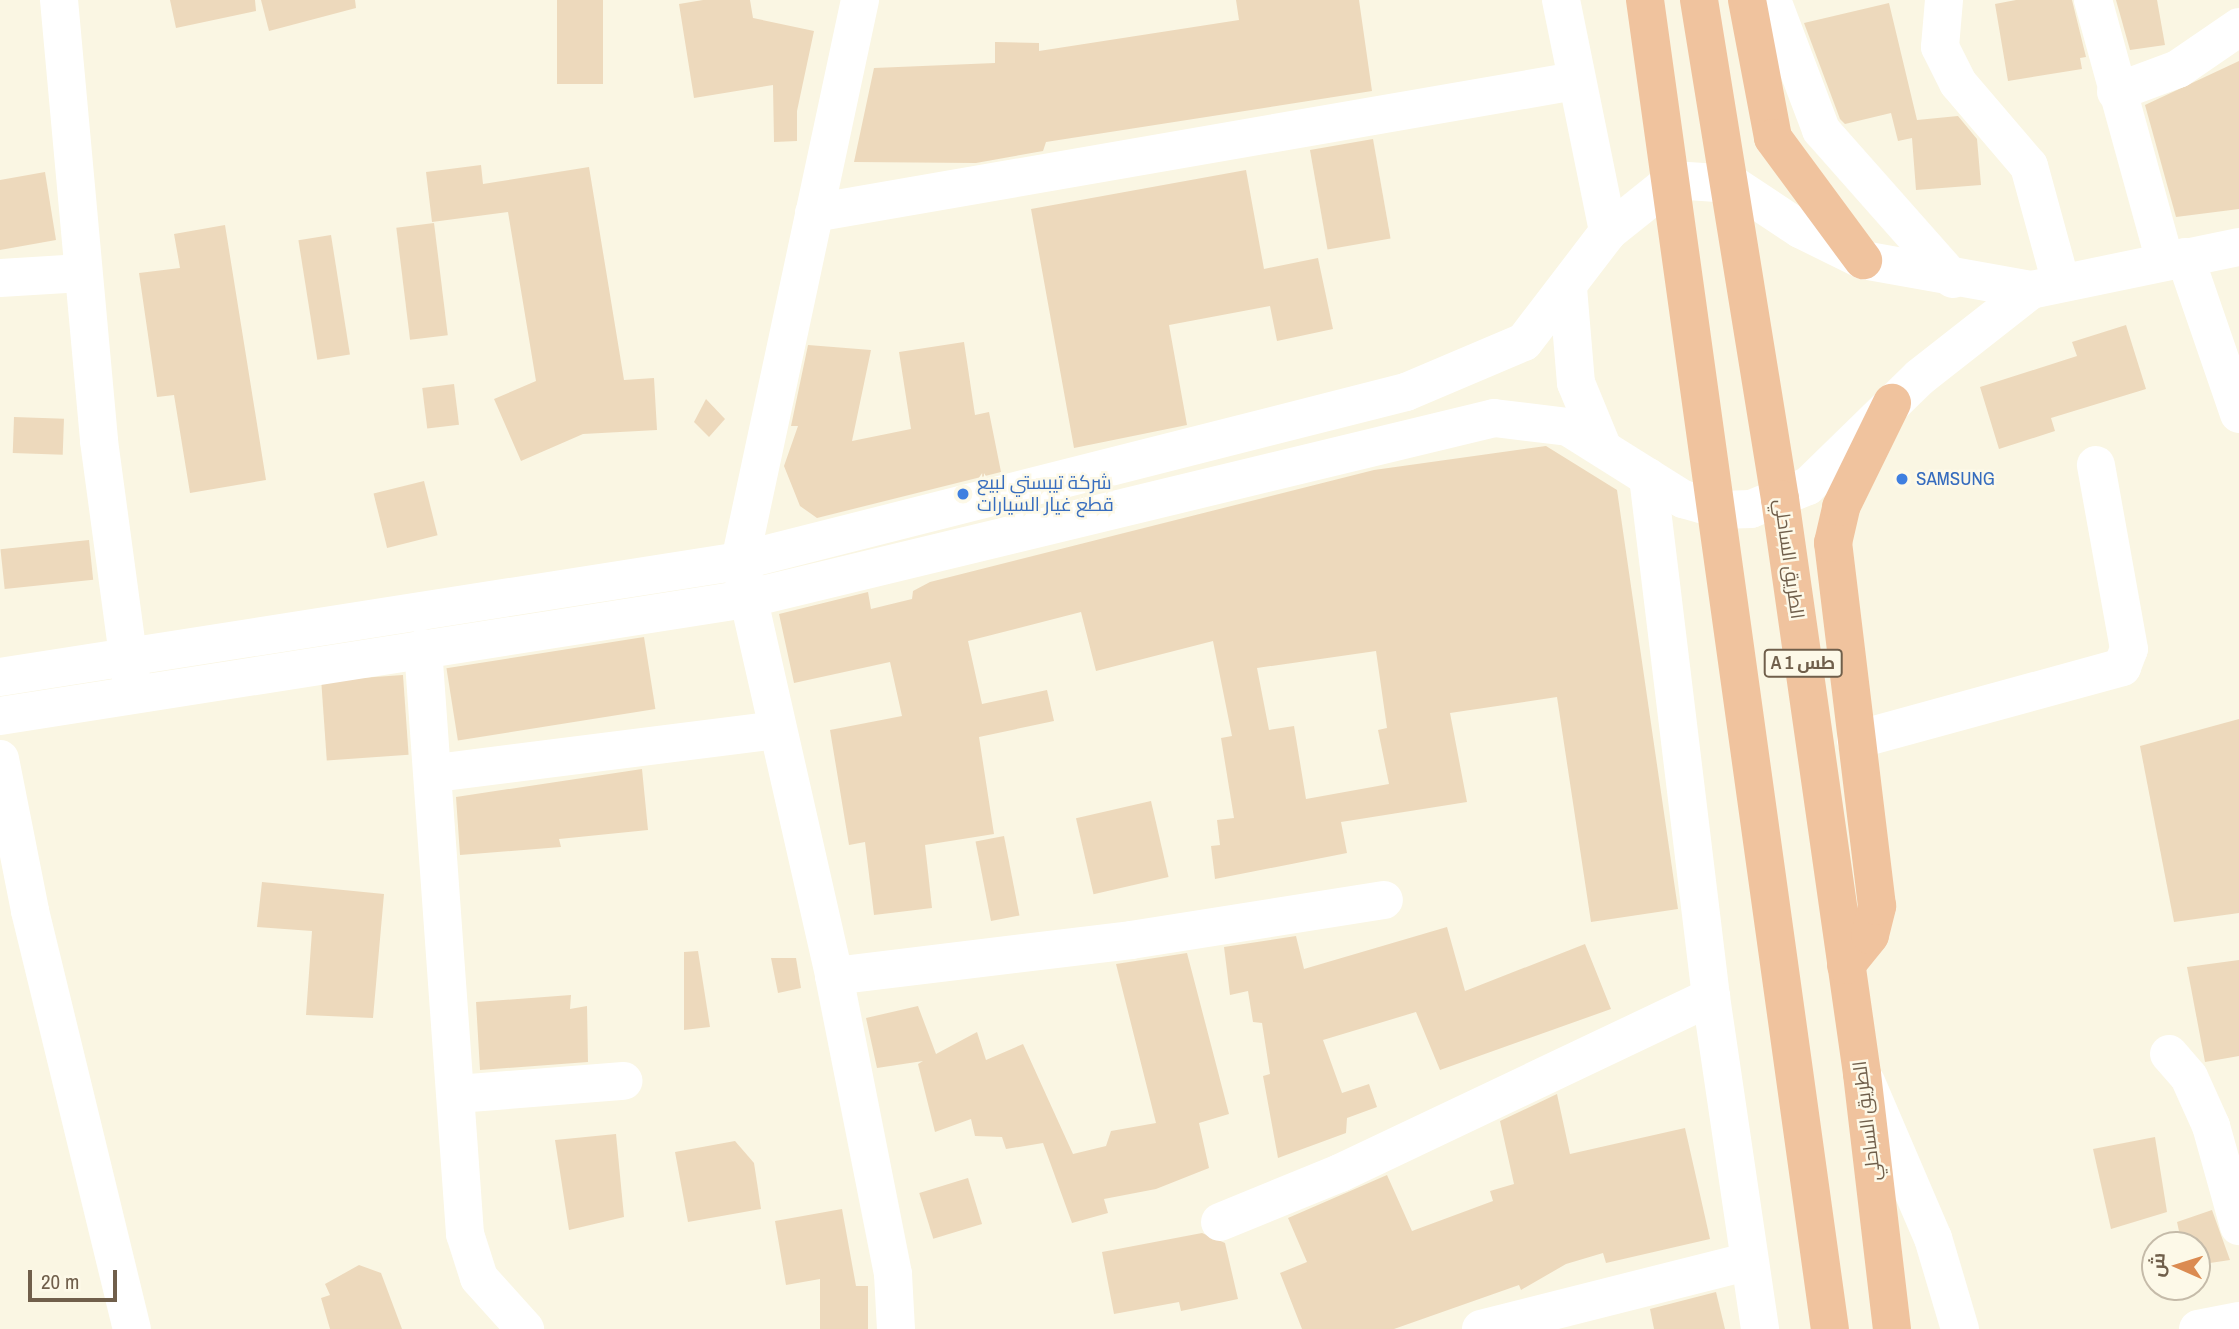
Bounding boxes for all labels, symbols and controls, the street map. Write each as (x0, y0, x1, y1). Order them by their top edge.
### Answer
place label: SAMSUNG (1916, 468, 1995, 490)
marker: SAMSUNG (1894, 471, 1910, 487)
place label: شركة تيبستي لبيع قطع غيار السيارات (977, 472, 1114, 516)
marker: شركة تيبستي لبيع قطع غيار السيارات (955, 486, 971, 502)
street label: الطريق الساحلي (1769, 497, 1809, 621)
road number: A 1 طس (1763, 648, 1843, 678)
street label: الطريق الساحلي (1848, 1060, 1886, 1182)
north arrow (2141, 1231, 2211, 1301)
text: ش (2143, 1252, 2171, 1278)
scale bar (32, 1256, 121, 1300)
text: 20 m (41, 1267, 79, 1296)

